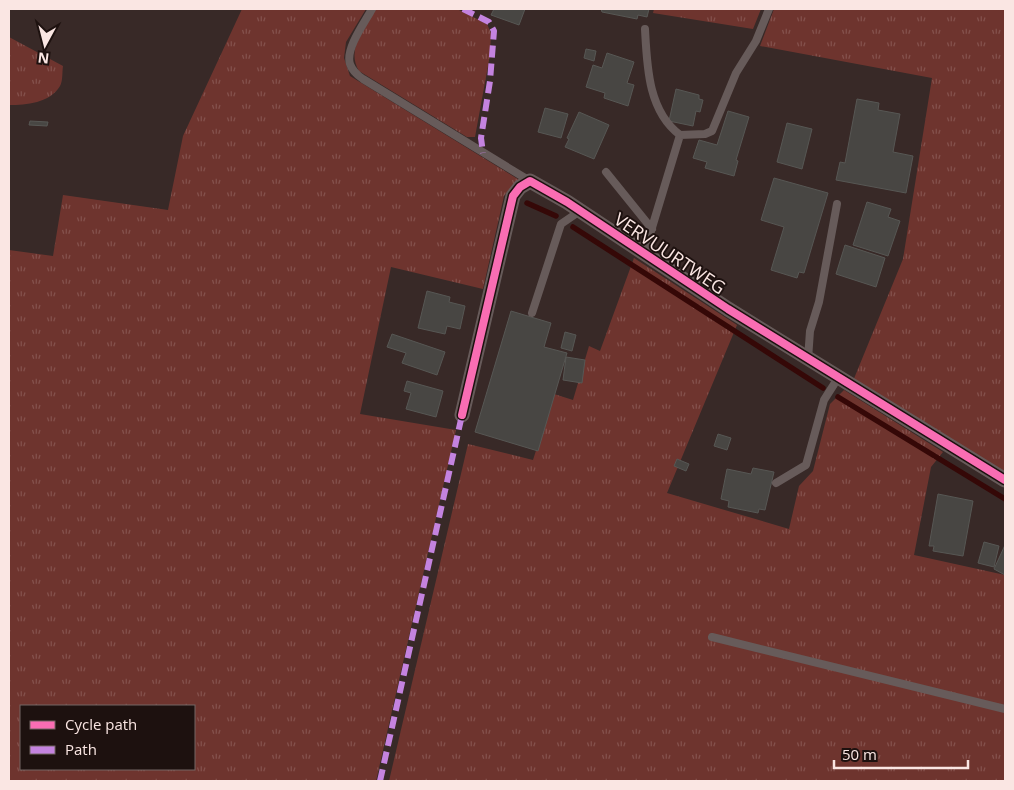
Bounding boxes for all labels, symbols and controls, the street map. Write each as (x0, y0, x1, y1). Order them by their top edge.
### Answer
north arrow (20, 20, 70, 70)
text: N (37, 48, 50, 69)
street label: VERVUURTWEG (610, 207, 730, 299)
legend (20, 705, 195, 770)
text: Cycle path (65, 714, 137, 734)
scale bar (834, 738, 968, 770)
text: Path (65, 739, 97, 759)
text: 50 m (842, 744, 877, 764)

